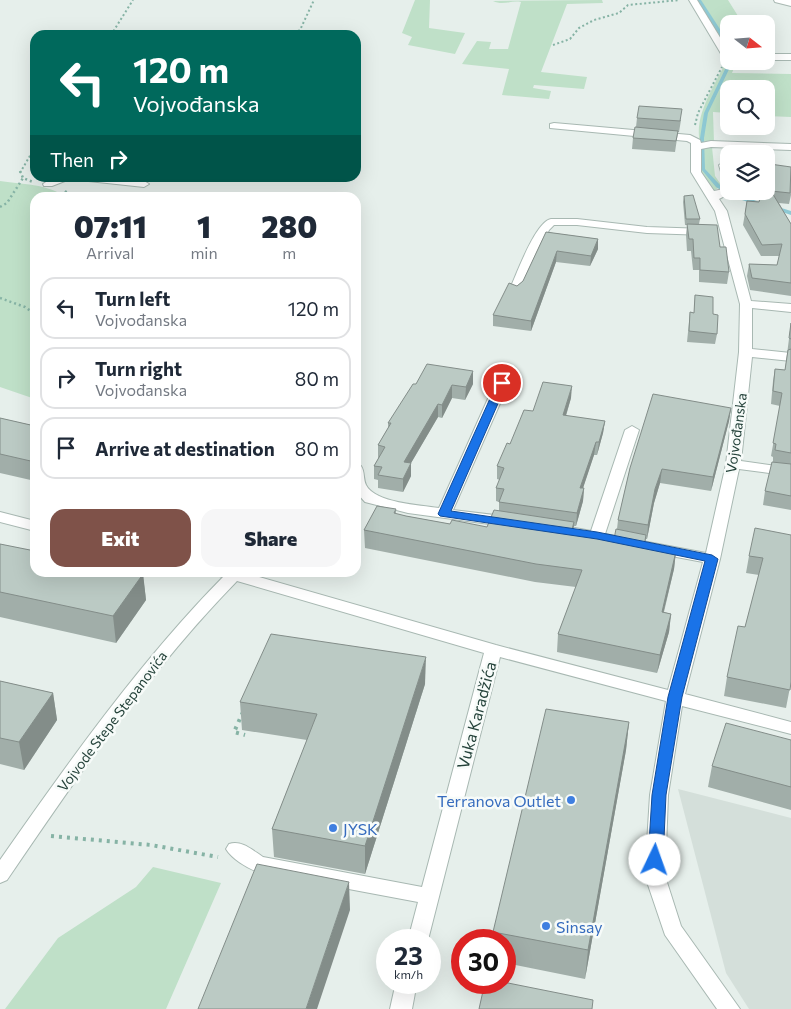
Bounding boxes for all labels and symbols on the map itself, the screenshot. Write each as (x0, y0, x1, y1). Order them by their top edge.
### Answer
north arrow (720, 15, 775, 70)
pin (481, 362, 523, 404)
street label: Vojvođanska (722, 392, 750, 474)
street label: Vojvode Stepe Stepanovića (54, 647, 170, 795)
street label: Vuka Karadžića (453, 659, 499, 771)
place label: Terranova Outlet (437, 791, 561, 810)
marker: Terranova Outlet (565, 794, 577, 806)
place label: JYSK (343, 819, 378, 838)
marker: JYSK (327, 822, 339, 834)
position arrow (628, 833, 680, 885)
place label: Sinsay (556, 917, 602, 936)
marker: Sinsay (540, 920, 552, 932)
speed limit sign: 30 (451, 929, 516, 994)

